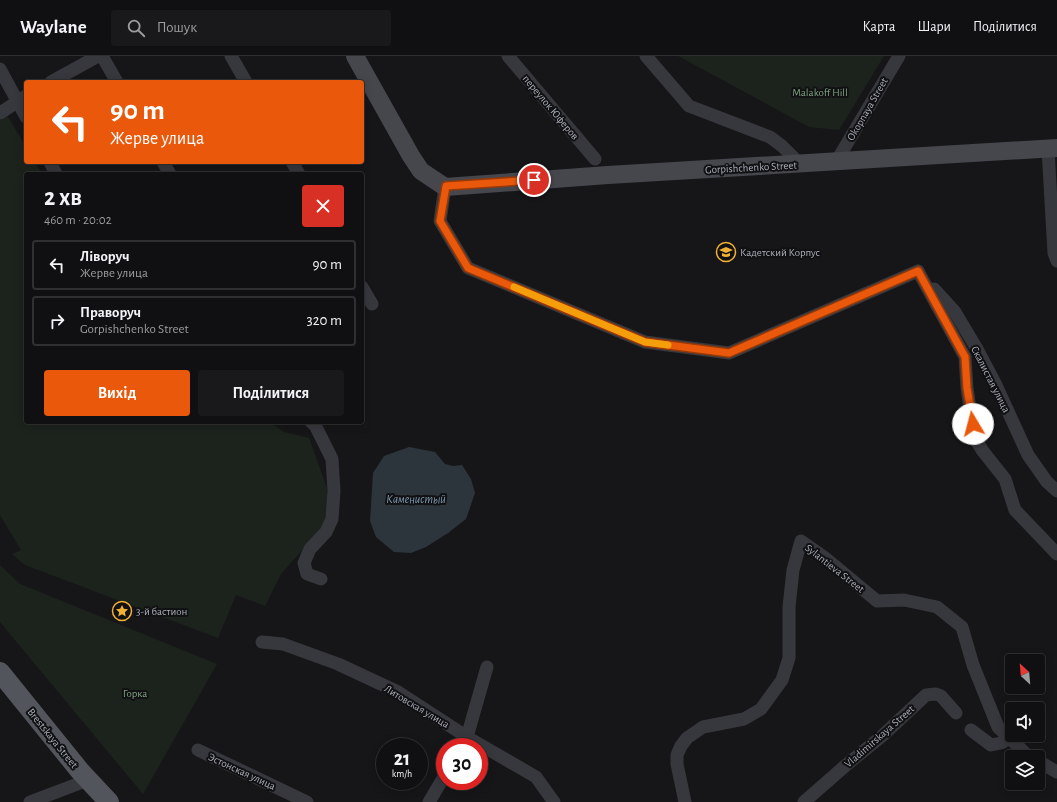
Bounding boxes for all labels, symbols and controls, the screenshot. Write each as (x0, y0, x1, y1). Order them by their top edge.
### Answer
search box (111, 10, 391, 46)
icon: search (125, 17, 147, 39)
text: Waylane (20, 18, 87, 37)
text: Пошук (157, 20, 197, 35)
text: Карта (863, 20, 895, 34)
text: Шари (917, 20, 951, 34)
text: Поділитися (973, 20, 1037, 34)
street label: переулок Юферов (521, 73, 581, 142)
street label: Okopnaya Street (845, 75, 890, 143)
park label: Malakoff Hill (792, 87, 848, 98)
icon: left (44, 96, 96, 148)
text: 90 m (110, 97, 165, 125)
text: Жерве улица (110, 130, 204, 148)
street label: Gorpishchenko Street (705, 160, 798, 175)
pin (517, 163, 551, 197)
icon: arrive (523, 169, 545, 191)
button: close (302, 185, 344, 227)
text: 2 хв (44, 186, 82, 210)
text: 460 m · 20:02 (44, 214, 112, 227)
school or university icon: Кадетский Корпус (715, 241, 737, 263)
place label: Кадетский Корпус (740, 247, 820, 258)
text: Ліворуч (80, 249, 130, 264)
icon: left (46, 254, 68, 276)
text: 90 m (313, 257, 342, 272)
text: Жерве улица (80, 267, 148, 280)
text: Праворуч (80, 305, 141, 320)
icon: right (46, 310, 68, 332)
text: 320 m (307, 313, 342, 328)
text: Gorpishchenko Street (80, 323, 189, 336)
street label: Скалистая улица (969, 344, 1012, 414)
button: Вихід (44, 370, 190, 416)
button: Поділитися (198, 370, 344, 416)
position arrow (952, 403, 994, 445)
water label: Каменистый (386, 493, 446, 505)
street label: Sylantieva Street (803, 542, 867, 595)
place icon: 3-й бастион (111, 600, 133, 622)
place label: 3-й бастион (136, 606, 187, 617)
north arrow (1005, 654, 1045, 694)
map controls (1005, 654, 1045, 790)
street label: Литовская улица (382, 683, 451, 730)
park label: Горка (123, 688, 147, 699)
button: sound (1005, 702, 1045, 742)
street label: Vladimirskaya Street (842, 703, 917, 770)
street label: Brestskaya Street (25, 706, 80, 771)
speed limit sign: 30 (436, 738, 488, 790)
text: 21 (394, 749, 410, 769)
button: layers (1005, 750, 1045, 790)
street label: Эстонская улица (206, 751, 277, 792)
text: km/h (392, 769, 412, 779)

